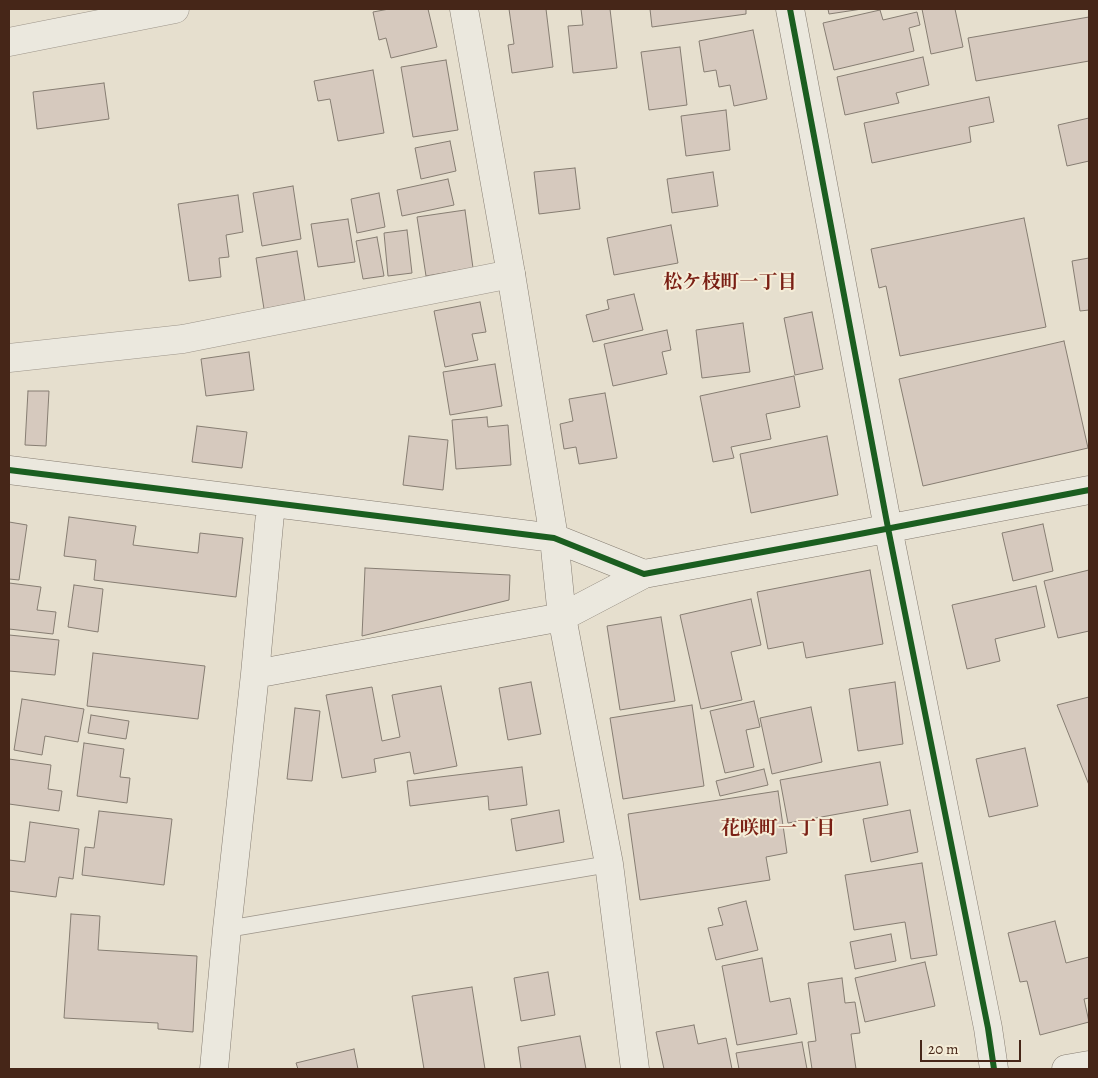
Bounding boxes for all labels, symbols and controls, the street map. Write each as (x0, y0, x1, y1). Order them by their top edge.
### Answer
district label: 松ケ枝町一丁目 (664, 272, 796, 294)
district label: 花咲町一丁目 (721, 818, 835, 840)
scale bar (923, 1030, 1024, 1062)
text: 20 m (928, 1039, 959, 1059)

